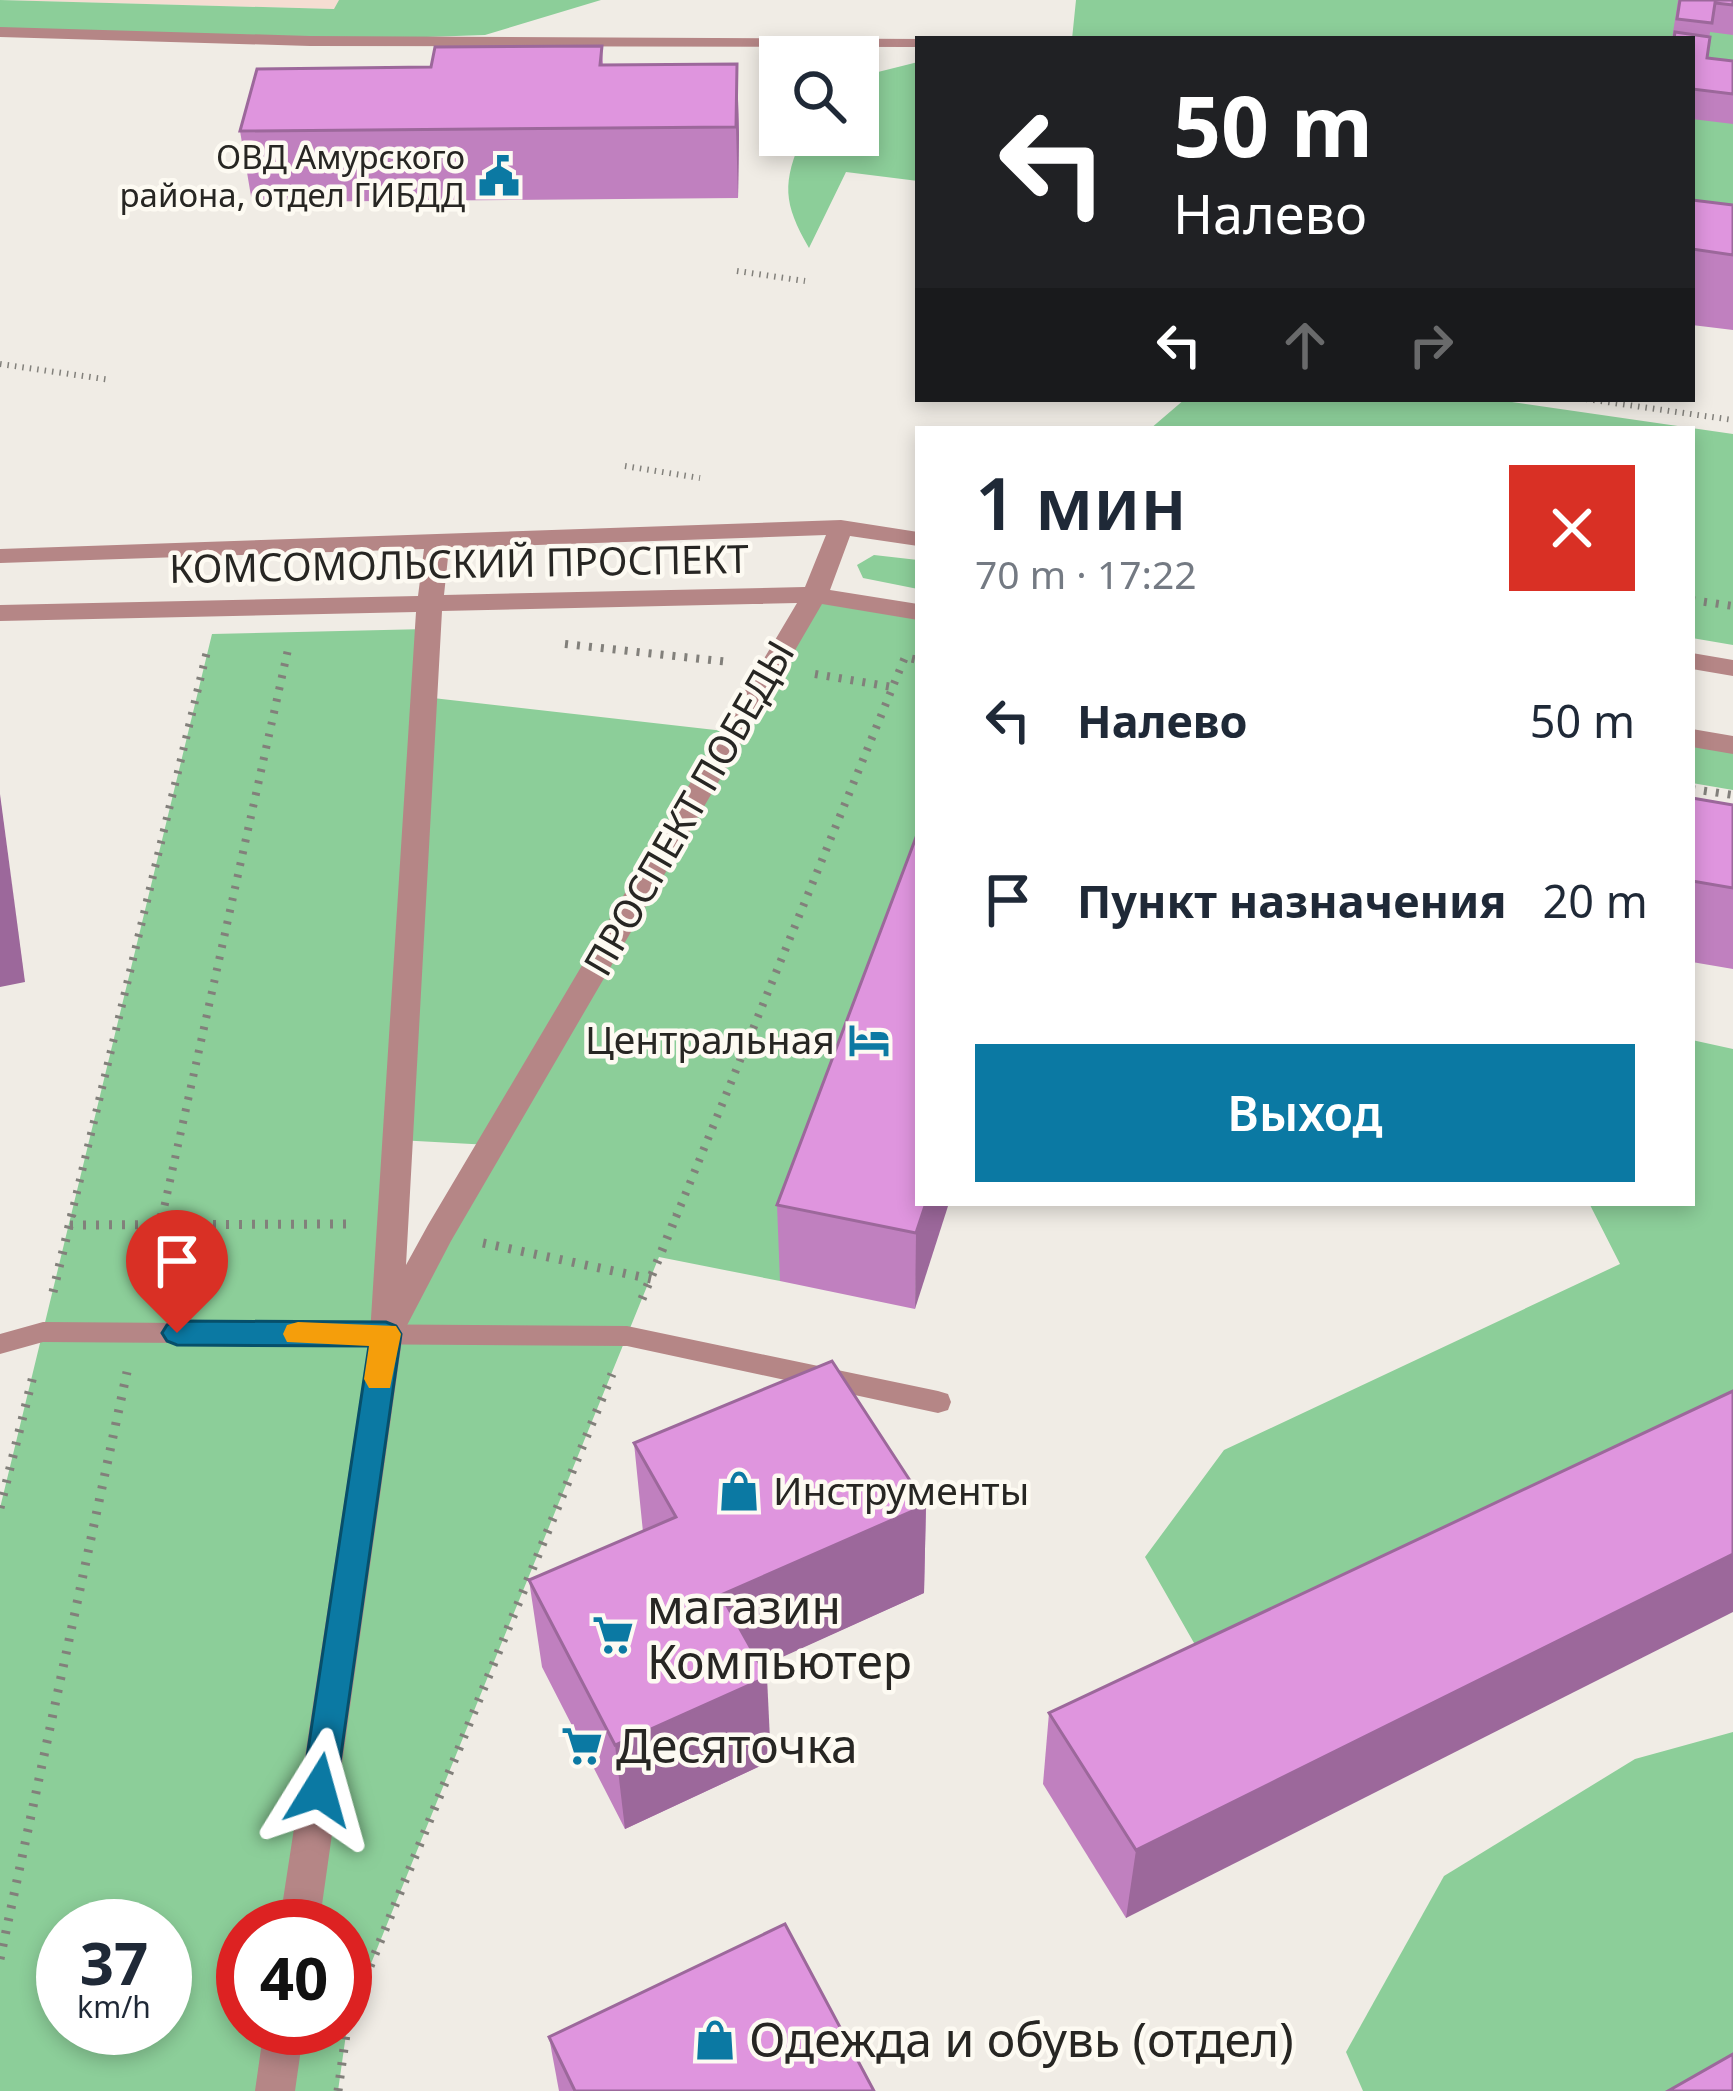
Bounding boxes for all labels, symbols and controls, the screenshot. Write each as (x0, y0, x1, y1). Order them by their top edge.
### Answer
map controls (759, 36, 879, 156)
button: search (759, 36, 879, 156)
text: 50 m (1173, 67, 1373, 182)
icon: left (975, 84, 1131, 240)
place label: ОВД Амурского района, отдел ГИБДД (120, 134, 465, 217)
public building icon: ОВД Амурского района, отдел ГИБДД (476, 153, 522, 199)
text: Налево (1173, 176, 1367, 250)
icon: left (1146, 312, 1212, 378)
icon: ahead (1272, 312, 1338, 378)
icon: right (1398, 312, 1464, 378)
text: 1 мин (975, 453, 1186, 551)
button: close (1509, 465, 1635, 591)
street label: КОМСОМОЛЬСКИЙ ПРОСПЕКТ (169, 531, 750, 594)
text: 70 m · 17:22 (975, 547, 1197, 600)
street label: ПРОСПЕКТ ПОБЕДЫ (570, 630, 805, 984)
icon: left (975, 687, 1041, 753)
text: Налево (1077, 690, 1248, 751)
text: 50 m (1530, 690, 1635, 751)
icon: arrive (975, 867, 1041, 933)
text: Пункт назначения (1077, 870, 1507, 931)
text: 20 m (1543, 870, 1648, 931)
place label: Центральная (585, 1012, 835, 1065)
hotel icon: Центральная (846, 1017, 892, 1063)
button: Выход (975, 1044, 1635, 1182)
pin (126, 1210, 228, 1333)
icon: arrive (144, 1228, 210, 1294)
place label: Инструменты (773, 1463, 1029, 1516)
shop icon: Инструменты (716, 1468, 762, 1514)
place label: магазин Компьютер (647, 1573, 912, 1693)
supermarket icon: магазин Компьютер (590, 1612, 636, 1658)
place label: Десяточка (616, 1712, 858, 1777)
supermarket icon: Десяточка (559, 1723, 605, 1769)
position arrow (256, 1727, 382, 1853)
speed limit sign: 40 (216, 1899, 372, 2055)
text: 37 (80, 1921, 148, 2003)
text: km/h (77, 1986, 151, 2027)
place label: Одежда и обувь (отдел) (749, 2006, 1294, 2071)
shop icon: Одежда и обувь (отдел) (692, 2017, 738, 2063)

